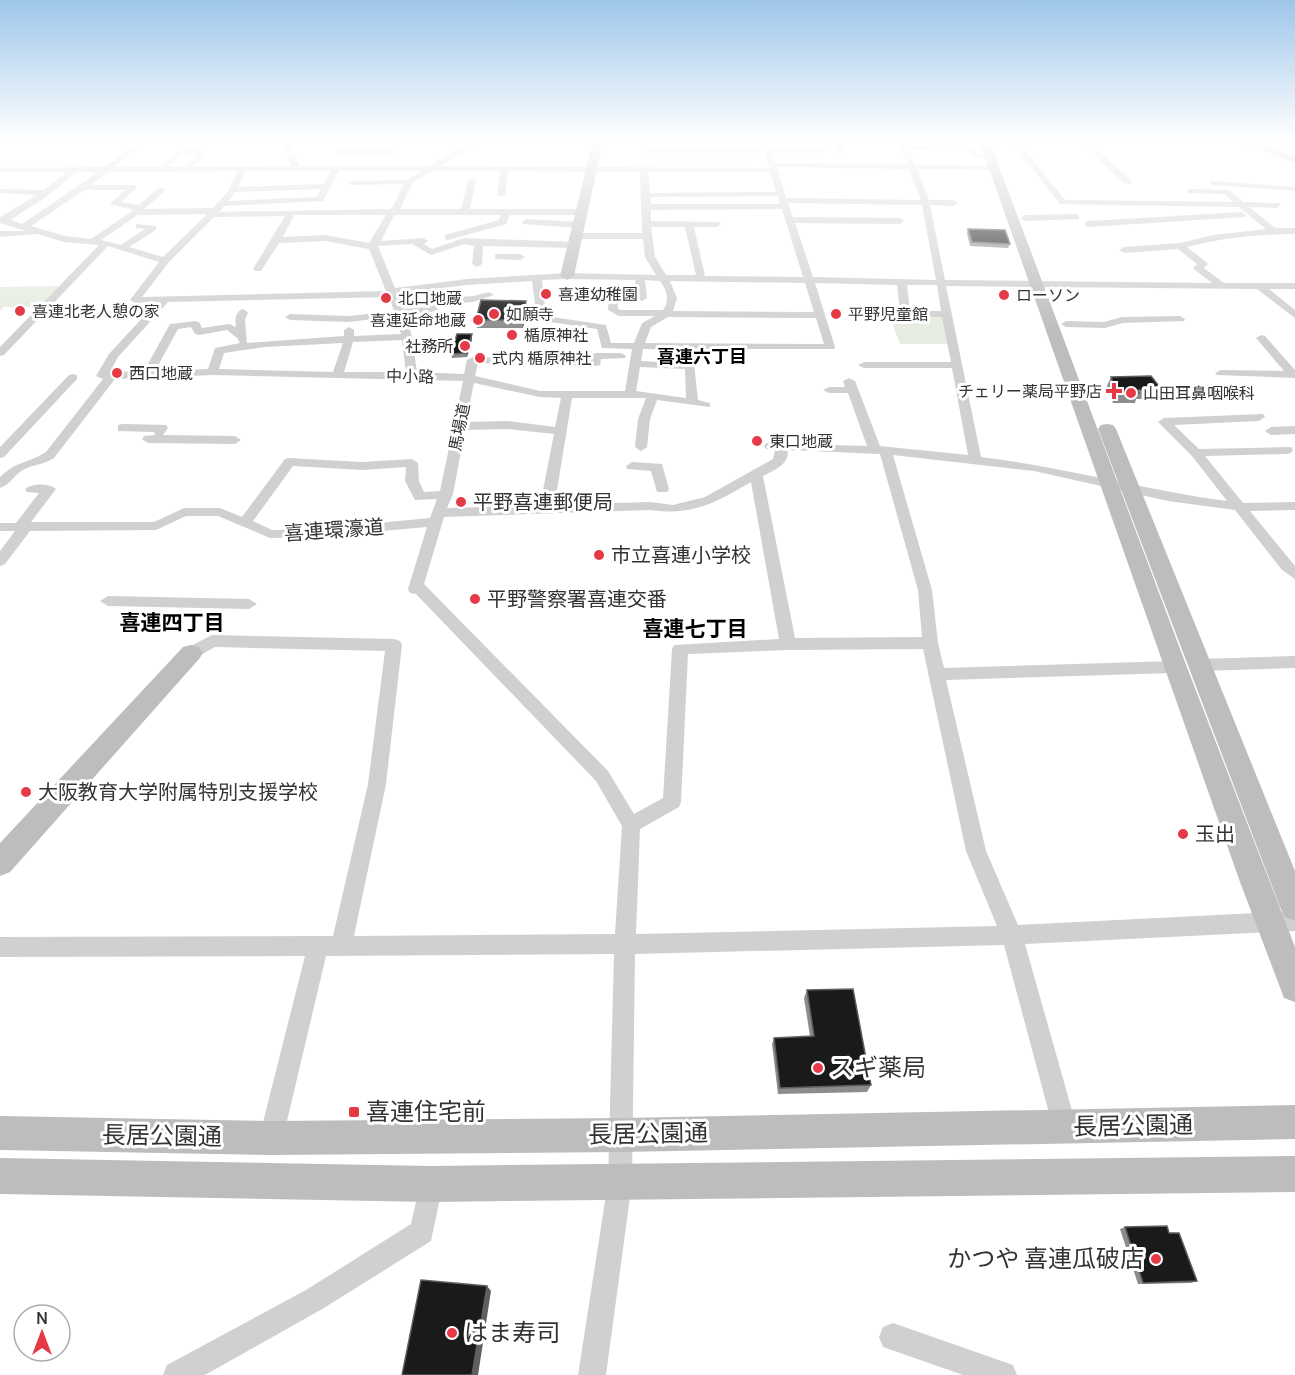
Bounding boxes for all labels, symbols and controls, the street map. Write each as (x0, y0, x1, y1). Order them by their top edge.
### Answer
place label: 喜連幼稚園 (558, 283, 638, 305)
place label: ローソン (1016, 284, 1080, 306)
place label: 北口地蔵 (398, 287, 462, 309)
marker: 喜連幼稚園 (539, 287, 553, 301)
marker: ローソン (997, 288, 1011, 302)
marker: 北口地蔵 (379, 291, 393, 305)
place label: 喜連北老人憩の家 (32, 300, 160, 322)
place label: 如願寺 (506, 303, 554, 325)
place label: 平野児童館 (848, 303, 928, 325)
marker: 喜連北老人憩の家 (13, 304, 27, 318)
marker: 如願寺 (487, 307, 501, 321)
marker: 平野児童館 (829, 307, 843, 321)
place label: 喜連延命地蔵 (370, 309, 466, 331)
marker: 喜連延命地蔵 (471, 313, 485, 327)
place label: 楯原神社 (524, 324, 588, 346)
marker: 楯原神社 (505, 328, 519, 342)
place label: 社務所 (405, 335, 453, 357)
marker: 社務所 (458, 339, 472, 353)
district label: 喜連六丁目 (657, 344, 747, 368)
place label: 式内 楯原神社 (492, 347, 591, 369)
marker: 式内 楯原神社 (473, 351, 487, 365)
place label: 西口地蔵 (129, 362, 193, 384)
street label: 中小路 (386, 365, 434, 387)
marker: 西口地蔵 (110, 366, 124, 380)
place label: チェリー薬局平野店 (958, 380, 1102, 402)
place label: 山田耳鼻咽喉科 (1143, 382, 1255, 404)
marker: チェリー薬局平野店 (1107, 384, 1121, 398)
marker: 山田耳鼻咽喉科 (1124, 386, 1138, 400)
street label: 馬場道 (444, 401, 474, 453)
place label: 東口地蔵 (769, 430, 833, 452)
marker: 東口地蔵 (750, 434, 764, 448)
place label: 平野喜連郵便局 (473, 488, 613, 515)
marker: 平野喜連郵便局 (454, 495, 468, 509)
street label: 喜連環濠道 (283, 513, 385, 546)
place label: 市立喜連小学校 (611, 541, 751, 568)
marker: 市立喜連小学校 (592, 548, 606, 562)
place label: 平野警察署喜連交番 (487, 585, 667, 612)
marker: 平野警察署喜連交番 (468, 592, 482, 606)
district label: 喜連四丁目 (120, 608, 225, 636)
district label: 喜連七丁目 (643, 614, 748, 642)
place label: 大阪教育大学附属特別支援学校 (38, 778, 318, 805)
marker: 大阪教育大学附属特別支援学校 (19, 785, 33, 799)
place label: 玉出 (1195, 820, 1235, 847)
marker: 玉出 (1176, 827, 1190, 841)
place label: スギ薬局 (830, 1050, 926, 1083)
marker: スギ薬局 (811, 1061, 825, 1075)
place label: 喜連住宅前 (366, 1094, 486, 1127)
marker: 喜連住宅前 (347, 1105, 361, 1119)
street label: 長居公園通 (1073, 1107, 1193, 1142)
street label: 長居公園通 (588, 1115, 708, 1150)
street label: 長居公園通 (102, 1117, 222, 1152)
place label: かつや 喜連瓜破店 (947, 1241, 1144, 1274)
marker: かつや 喜連瓜破店 (1149, 1252, 1163, 1266)
north arrow (12, 1303, 72, 1363)
text: N (36, 1307, 48, 1329)
place label: はま寿司 (464, 1315, 560, 1348)
marker: はま寿司 (445, 1326, 459, 1340)

